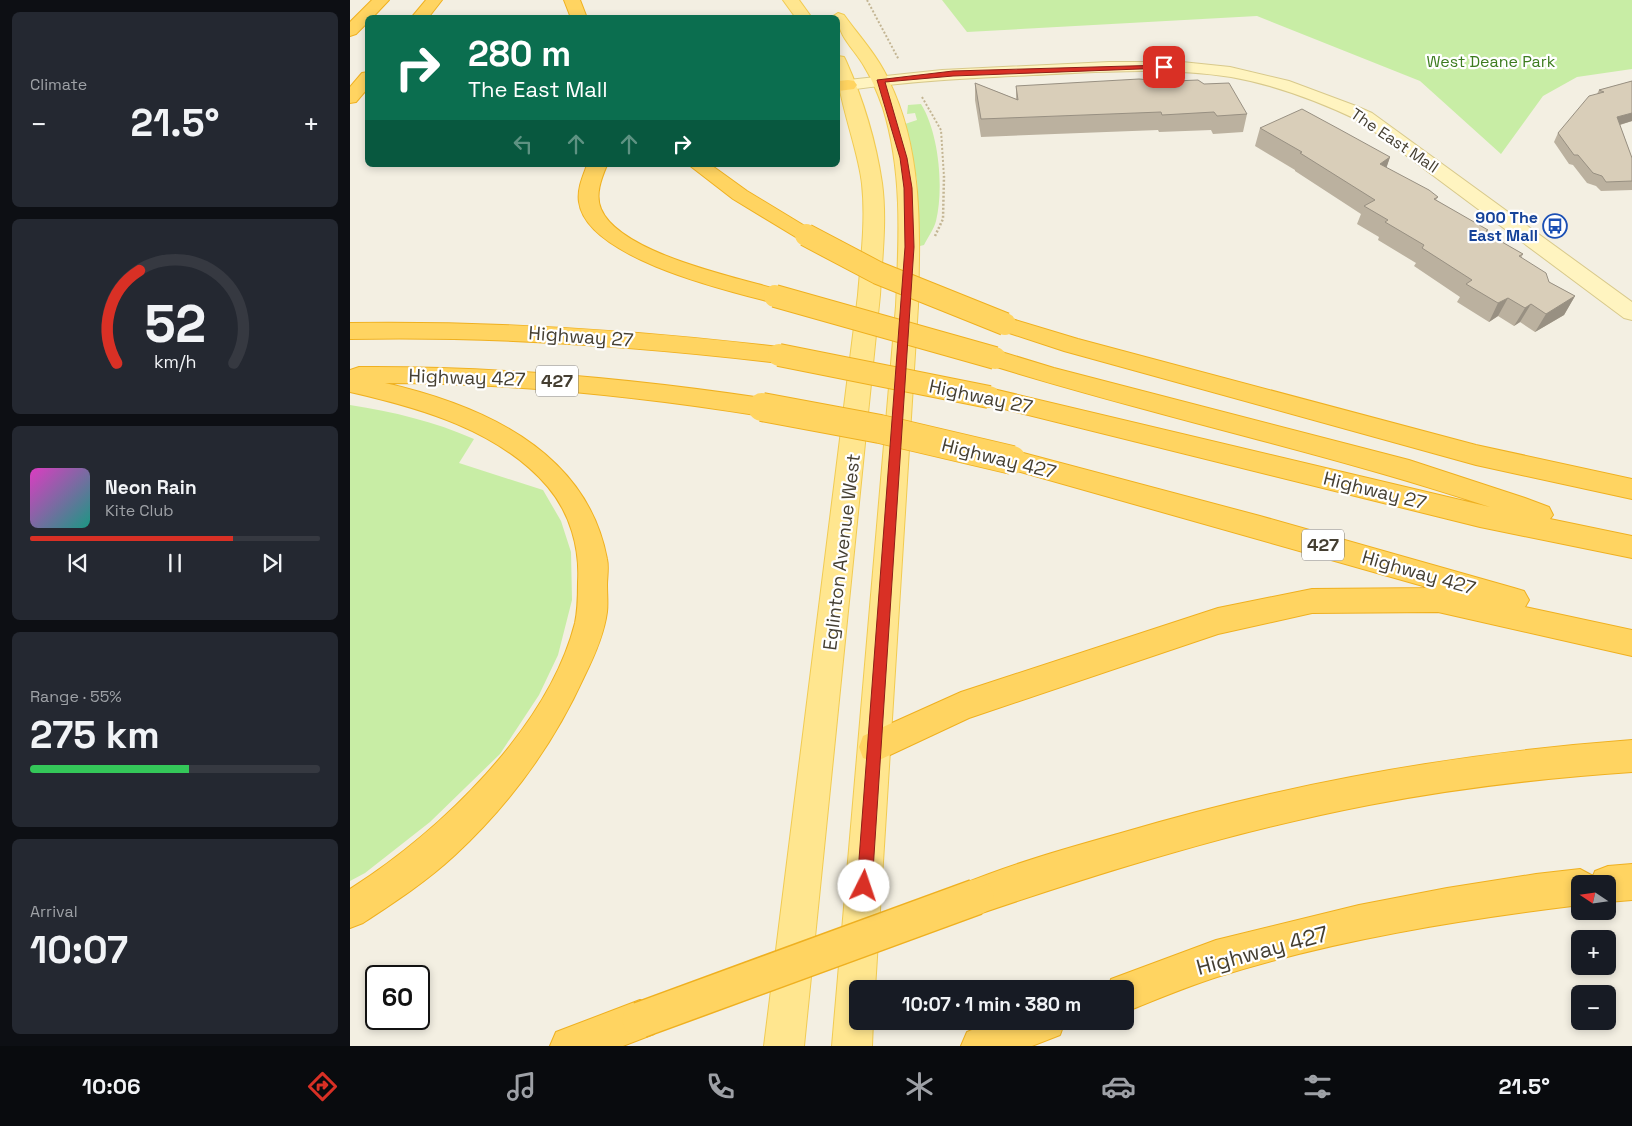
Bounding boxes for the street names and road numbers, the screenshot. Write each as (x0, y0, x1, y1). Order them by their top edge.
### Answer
street label: The East Mall (1347, 103, 1443, 178)
street label: Highway 27 (528, 320, 635, 353)
street label: Highway 427 (408, 363, 526, 392)
road number: 427 (536, 366, 578, 396)
street label: Highway 27 (927, 373, 1035, 420)
street label: Highway 427 (939, 432, 1059, 485)
street label: Eglinton Avenue West (817, 452, 866, 652)
street label: Highway 27 (1321, 466, 1429, 515)
road number: 427 (1302, 530, 1344, 560)
street label: Highway 427 (1359, 544, 1479, 601)
street label: Highway 427 (1193, 919, 1331, 981)

